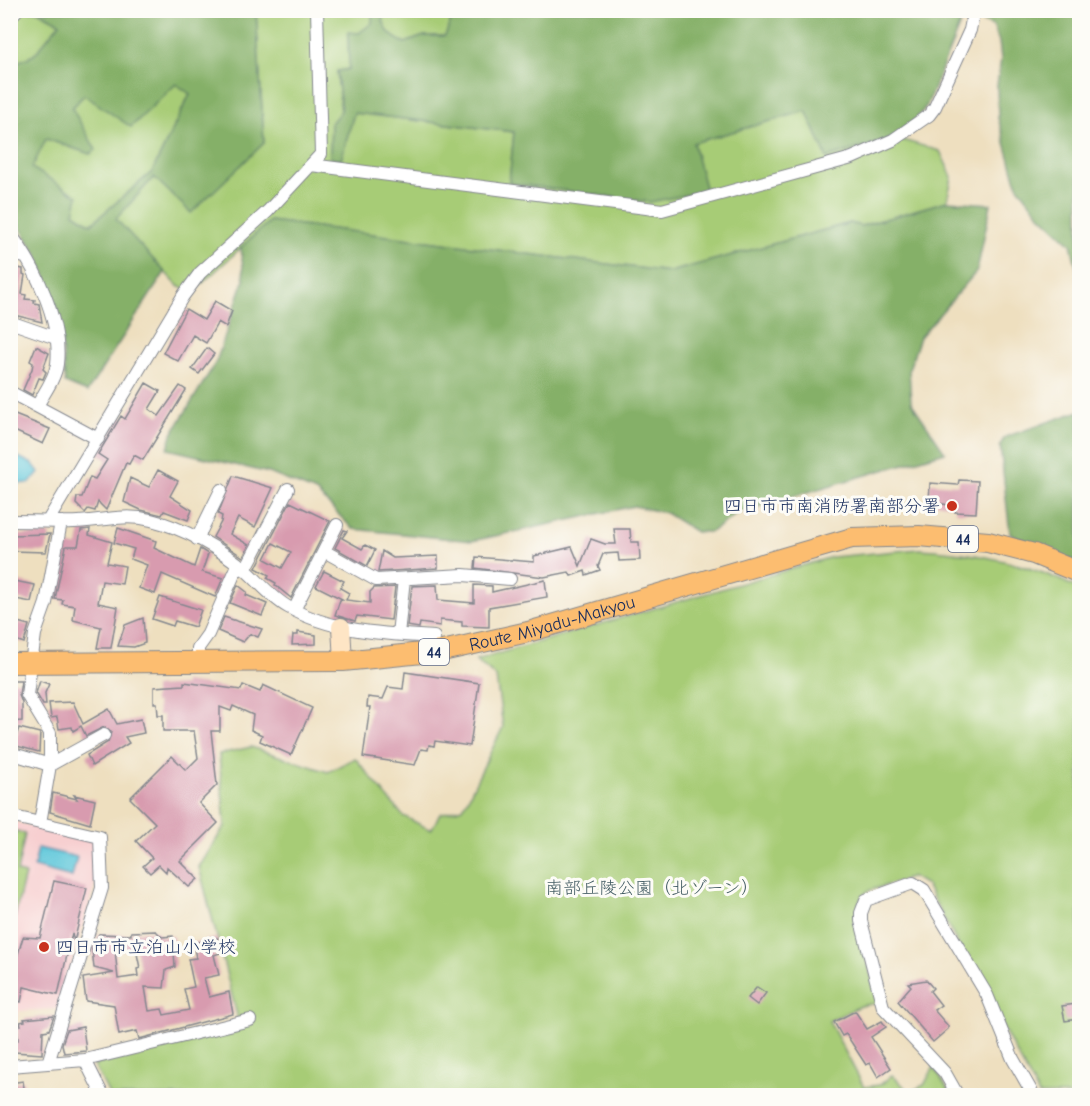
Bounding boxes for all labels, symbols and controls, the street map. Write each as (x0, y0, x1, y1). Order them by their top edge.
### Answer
place label: 四日市市南消防署南部分署 (724, 496, 940, 517)
marker: 四日市市南消防署南部分署 (945, 499, 959, 513)
road number: 44 (948, 526, 978, 552)
street label: Route Miyadu-Makyou (467, 592, 638, 656)
road number: 44 (419, 639, 449, 665)
park label: 南部丘陵公園（北ゾーン） (545, 878, 759, 899)
place label: 四日市市立泊山小学校 (56, 937, 236, 958)
marker: 四日市市立泊山小学校 (37, 940, 51, 954)

